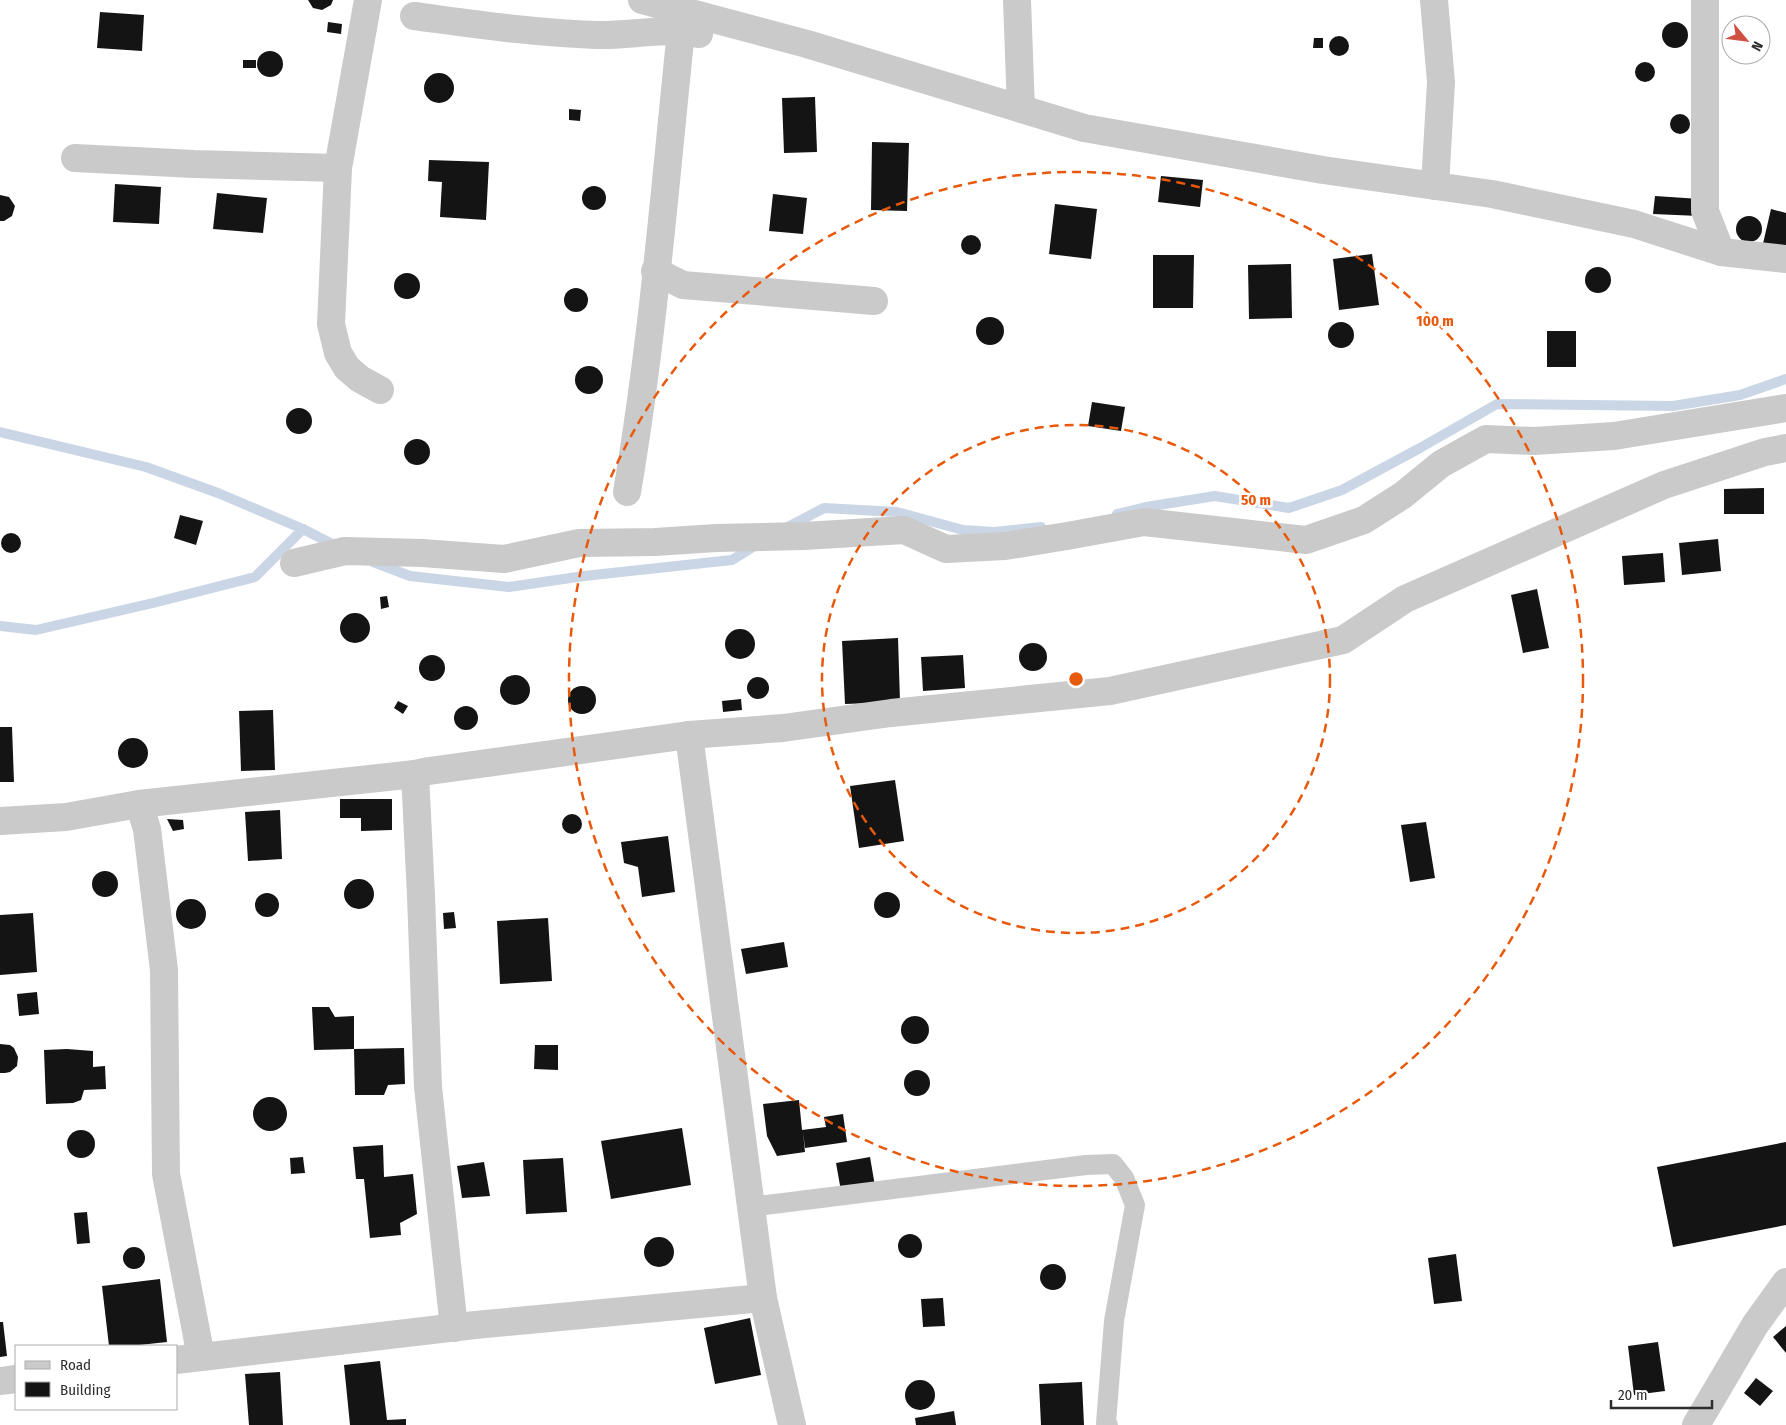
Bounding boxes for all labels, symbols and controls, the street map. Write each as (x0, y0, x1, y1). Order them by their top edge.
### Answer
north arrow (1721, 15, 1771, 65)
text: N (1747, 38, 1766, 54)
text: 100 m (1416, 312, 1454, 330)
text: 50 m (1241, 491, 1271, 509)
centre of rings (1067, 670, 1085, 688)
legend (15, 1345, 178, 1410)
text: Road (60, 1356, 91, 1374)
scale bar (1611, 1378, 1712, 1410)
text: Building (60, 1381, 111, 1399)
text: 20 m (1618, 1386, 1648, 1404)

